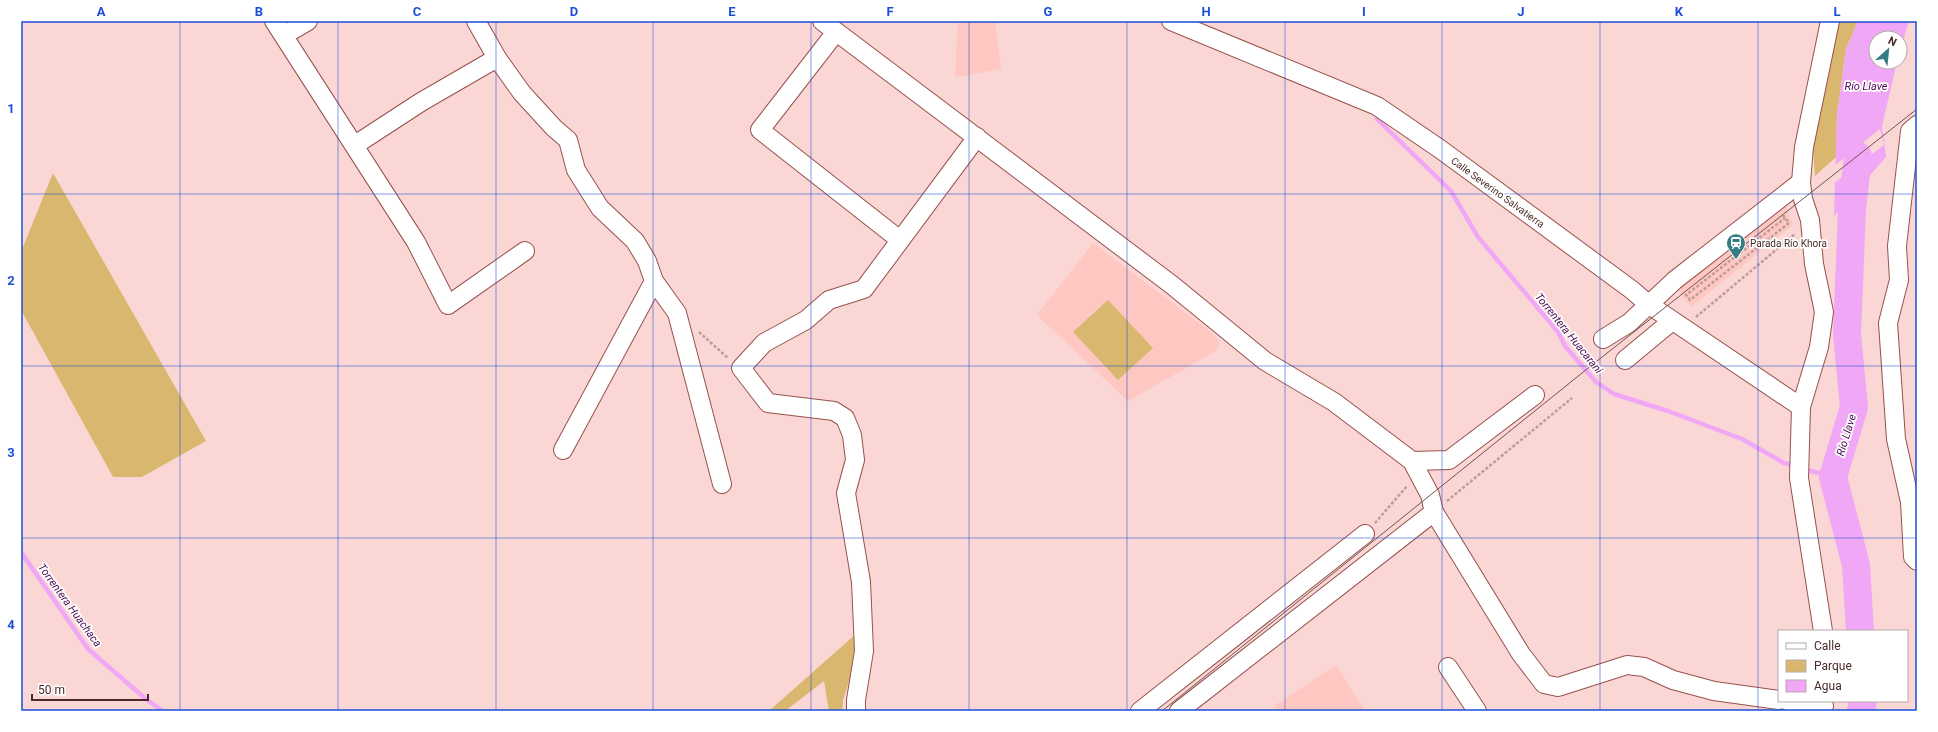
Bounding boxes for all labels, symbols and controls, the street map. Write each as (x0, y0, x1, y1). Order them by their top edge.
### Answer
text: A (97, 4, 106, 19)
text: B (255, 4, 263, 19)
text: C (413, 4, 422, 19)
text: D (570, 4, 578, 19)
text: E (728, 4, 736, 19)
text: F (886, 4, 894, 19)
text: G (1044, 4, 1053, 19)
text: H (1201, 4, 1211, 19)
text: I (1362, 4, 1366, 19)
text: J (1517, 4, 1525, 19)
text: K (1675, 4, 1684, 19)
text: L (1833, 4, 1841, 19)
north arrow (1868, 30, 1908, 70)
text: N (1886, 34, 1899, 49)
water label: Río Llave (1845, 80, 1888, 93)
text: 1 (7, 101, 15, 116)
street label: Calle Severino Salvatierra (1449, 155, 1546, 230)
station icon: Parada Río Khora (1725, 232, 1747, 260)
place label: Parada Río Khora (1750, 238, 1827, 249)
text: 2 (7, 273, 15, 288)
water label: Torrentera Huacarani (1532, 290, 1605, 377)
water label: Río Llave (1834, 412, 1859, 458)
text: 3 (7, 445, 15, 460)
water label: Torrentera Huachaca (35, 561, 104, 650)
text: 4 (7, 617, 15, 632)
legend (1778, 630, 1908, 702)
text: Calle (1814, 639, 1841, 653)
text: Parque (1814, 659, 1852, 673)
scale bar (32, 676, 148, 702)
text: Agua (1814, 679, 1842, 693)
text: 50 m (38, 683, 65, 697)

